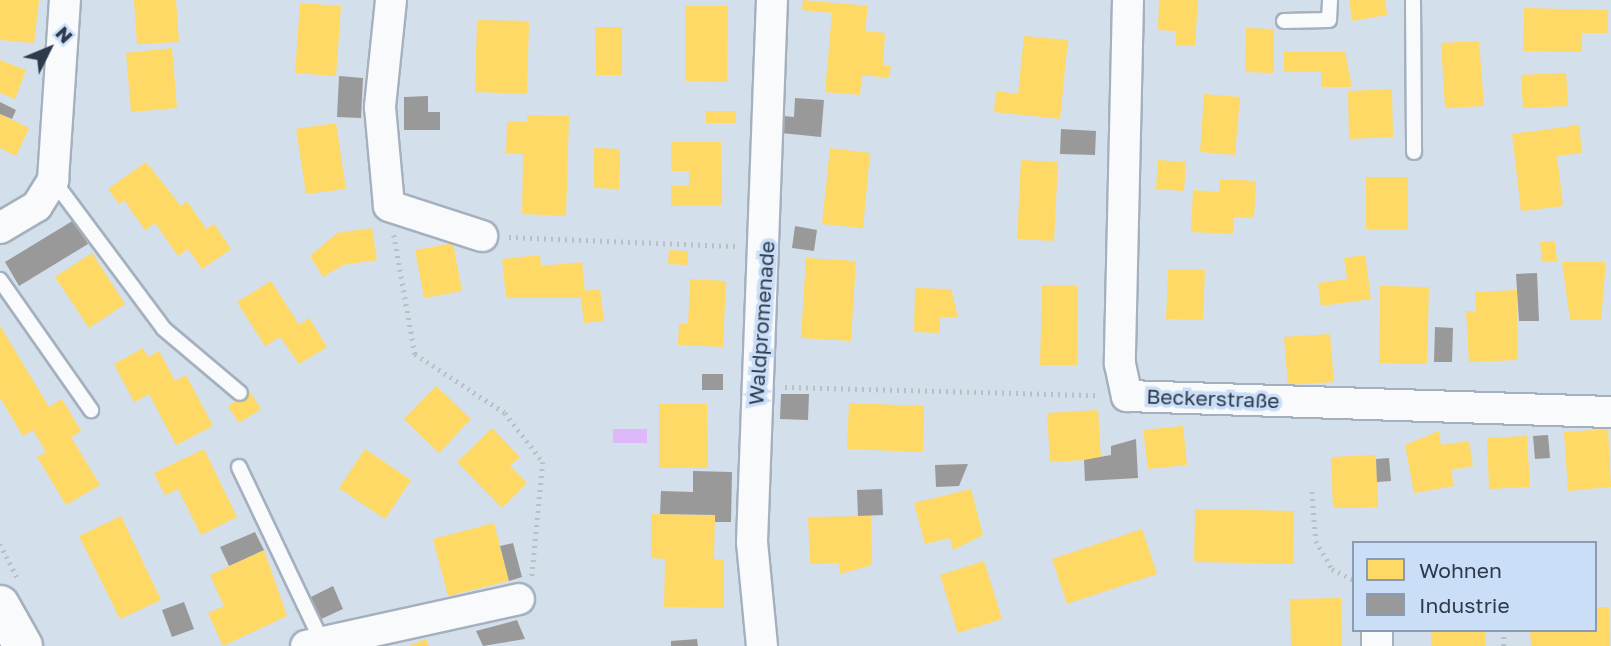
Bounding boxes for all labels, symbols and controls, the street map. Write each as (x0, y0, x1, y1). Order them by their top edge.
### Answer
north arrow (14, 14, 84, 84)
text: N (51, 21, 78, 47)
street label: Waldpromenade (743, 240, 779, 406)
street label: Beckerstraße (1146, 383, 1280, 413)
legend (1352, 541, 1597, 632)
text: Wohnen (1419, 557, 1502, 583)
text: Industrie (1419, 592, 1510, 618)

